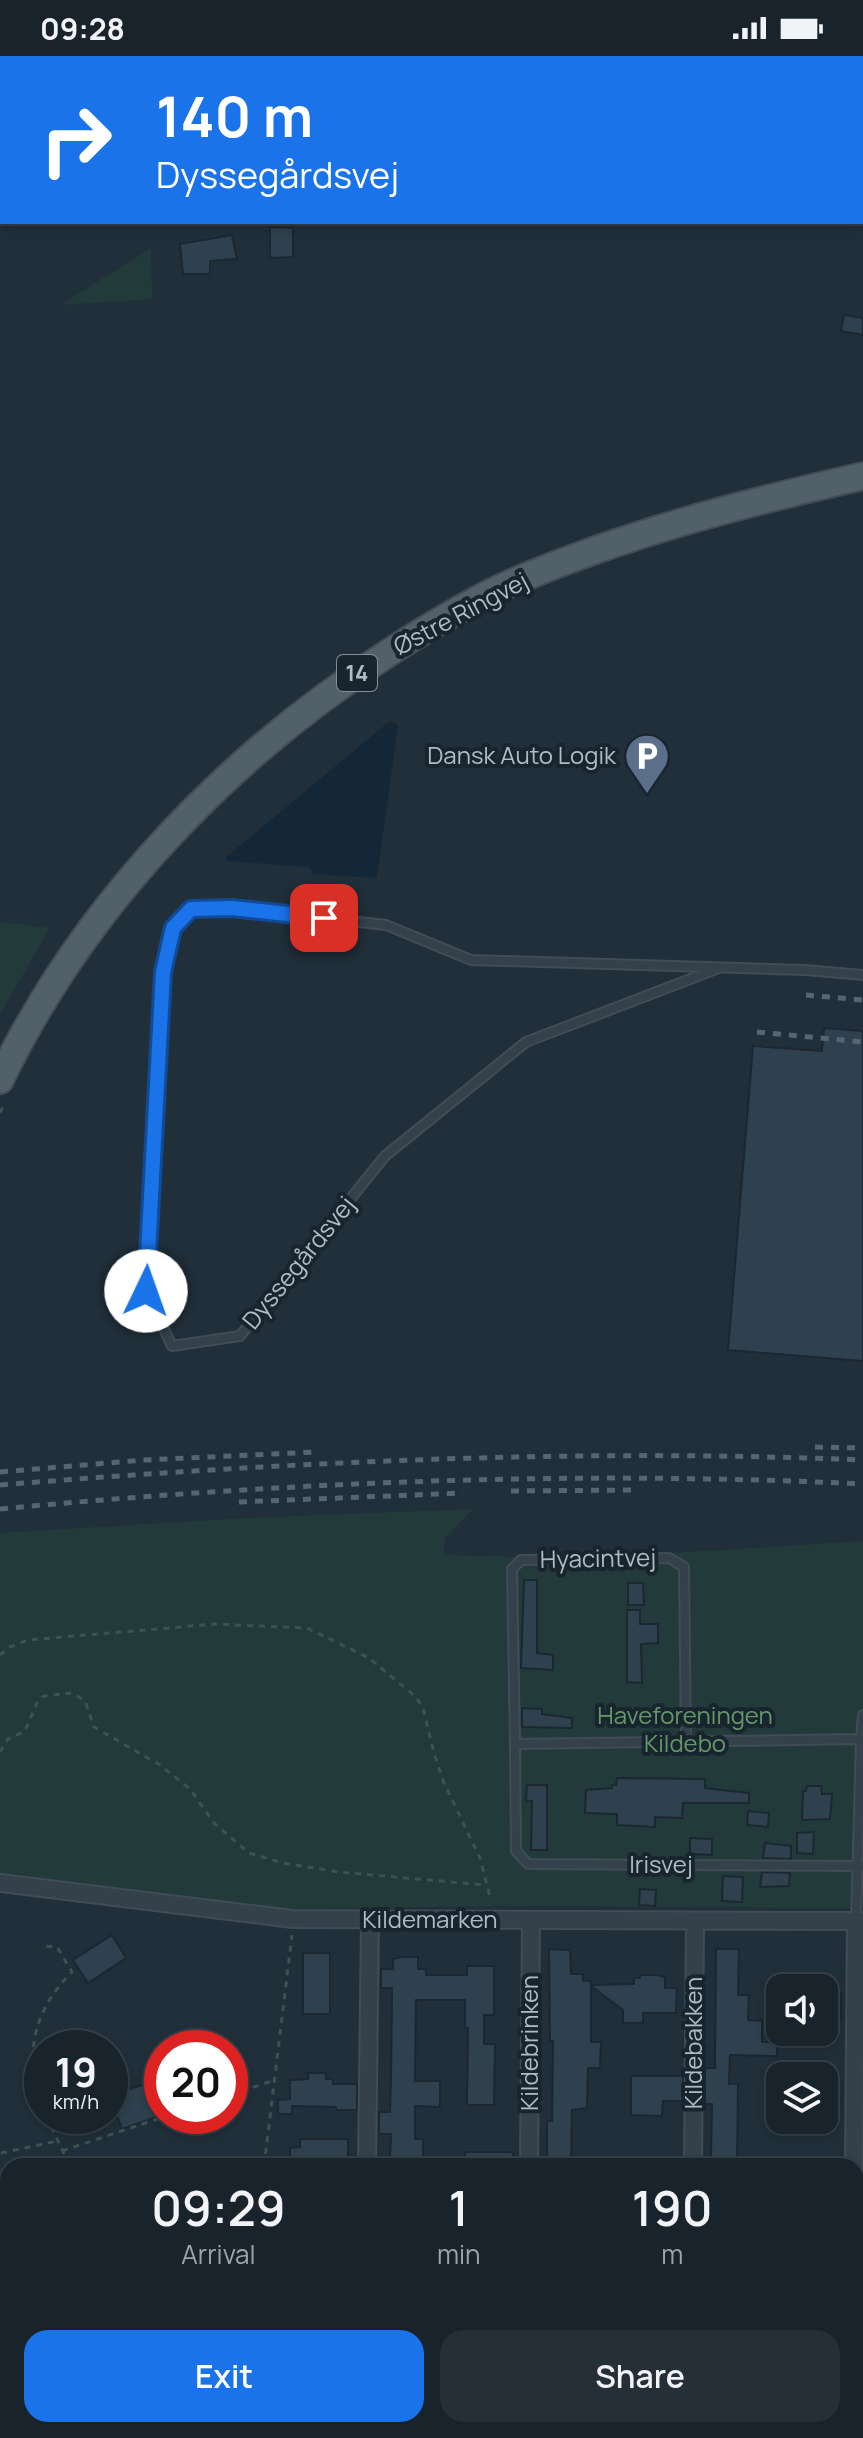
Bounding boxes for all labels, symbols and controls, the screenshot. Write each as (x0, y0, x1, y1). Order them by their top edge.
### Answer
text: 09:28 (40, 8, 125, 49)
text: 140 m (156, 77, 313, 154)
icon: right (24, 88, 128, 192)
text: Dyssegårdsvej (156, 150, 399, 199)
street label: Østre Ringvej (387, 563, 533, 662)
road number: 14 (337, 655, 377, 691)
parking icon: Dansk Auto Logik (623, 732, 671, 795)
place label: Dansk Auto Logik (427, 738, 617, 771)
pin (290, 884, 358, 952)
icon: arrive (302, 896, 346, 940)
street label: Dyssegårdsvej (234, 1189, 362, 1335)
position arrow (104, 1249, 188, 1333)
street label: Hyacintvej (540, 1540, 656, 1575)
park label: Haveforeningen Kildebo (597, 1698, 773, 1759)
street label: Irisvej (629, 1847, 693, 1880)
street label: Kildemarken (362, 1902, 498, 1935)
map controls (766, 1974, 838, 2134)
button: sound (766, 1974, 838, 2046)
street label: Kildebrinken (512, 1975, 545, 2111)
street label: Kildebakken (676, 1977, 709, 2109)
speed limit sign: 20 (144, 2030, 248, 2134)
text: 19 (55, 2044, 97, 2099)
button: layers (766, 2062, 838, 2134)
text: km/h (53, 2088, 99, 2115)
text: 09:29 (151, 2175, 286, 2240)
text: 1 (449, 2175, 469, 2240)
text: 190 (632, 2175, 713, 2240)
text: Arrival (181, 2236, 256, 2272)
text: min (437, 2236, 481, 2272)
text: m (661, 2236, 683, 2272)
button: Exit (24, 2330, 424, 2422)
button: Share (440, 2330, 840, 2422)

